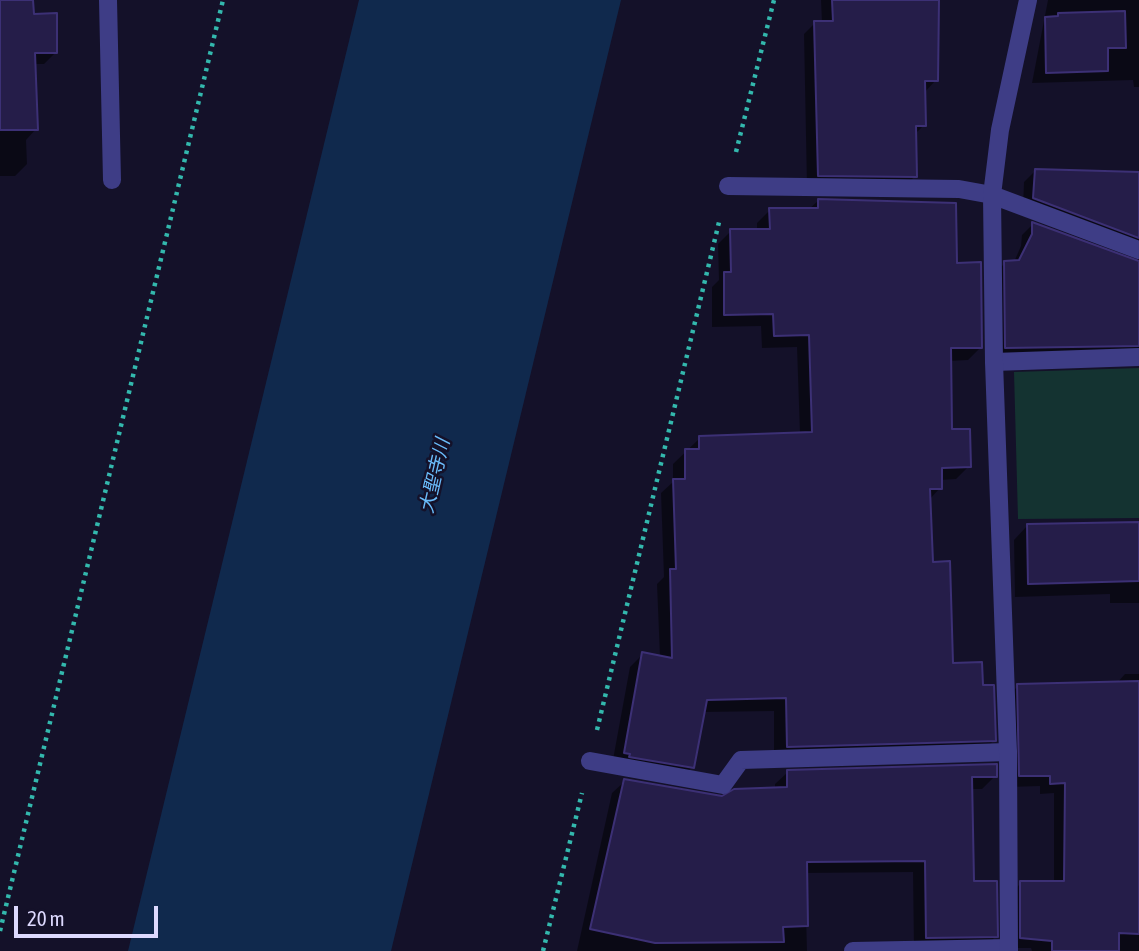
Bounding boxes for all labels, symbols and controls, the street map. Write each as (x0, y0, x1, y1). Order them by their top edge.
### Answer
water label: 大聖寺川 (415, 436, 455, 516)
scale bar (18, 892, 161, 936)
text: 20 m (27, 906, 65, 930)

